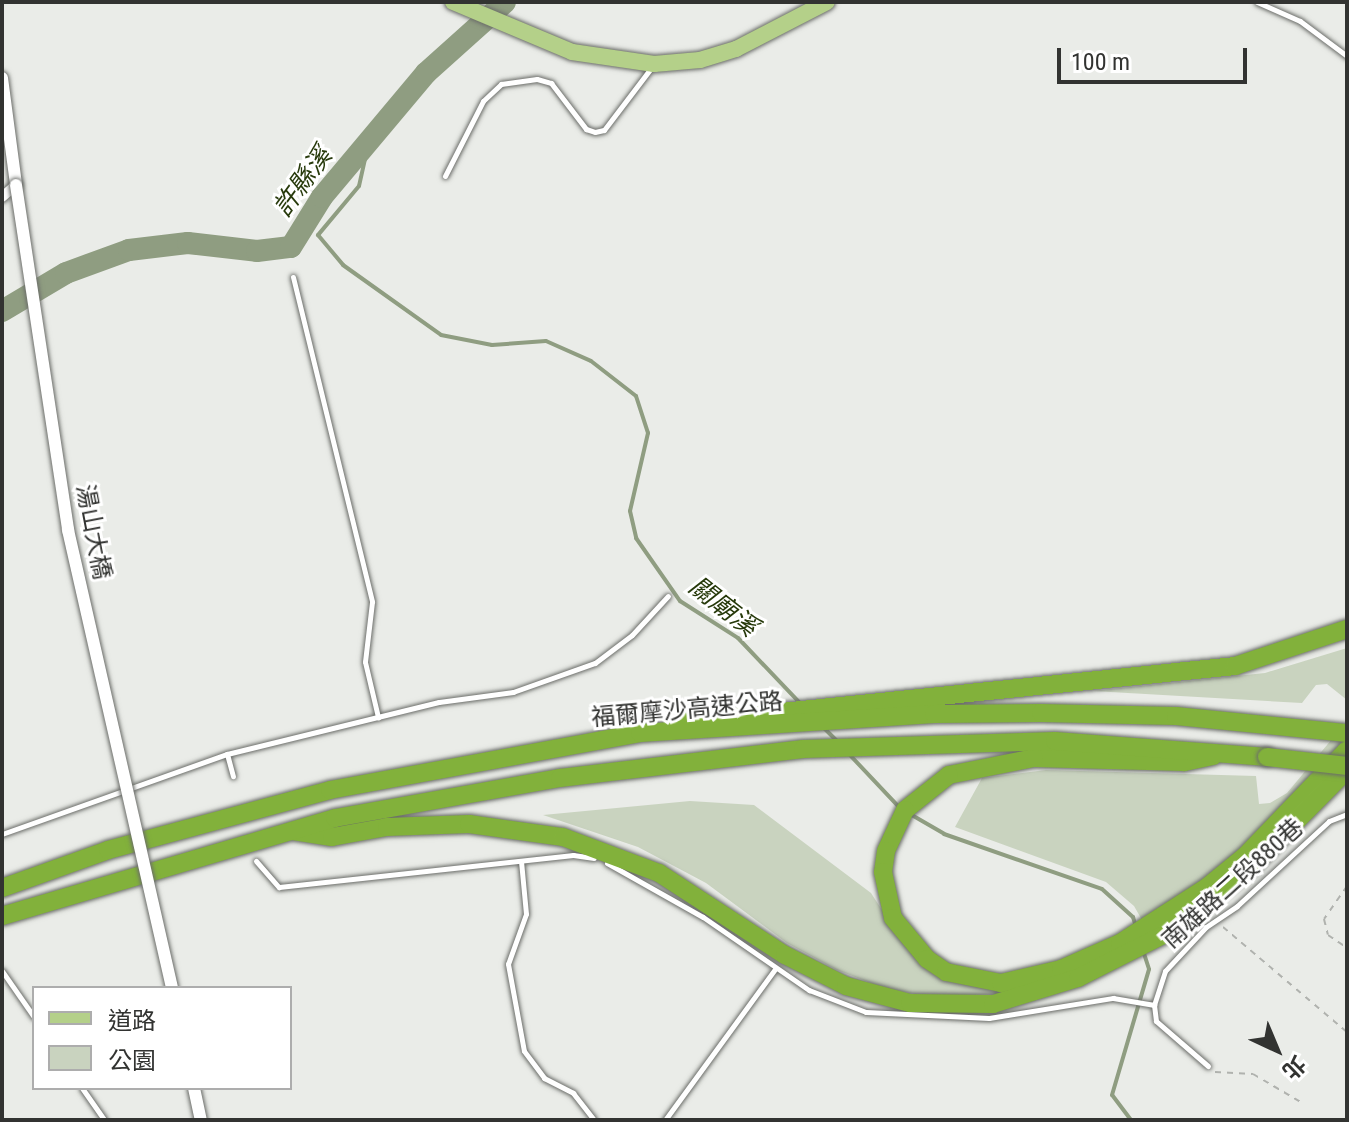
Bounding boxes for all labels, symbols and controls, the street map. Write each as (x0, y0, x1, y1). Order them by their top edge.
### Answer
scale bar (1061, 32, 1251, 82)
text: 100 m (1071, 48, 1130, 76)
water label: 許縣溪 (267, 141, 339, 223)
street label: 湯山大橋 (70, 482, 116, 582)
water label: 關廟溪 (683, 571, 763, 643)
street label: 福爾摩沙高速公路 (590, 687, 784, 733)
street label: 南雄路二段880巷 (1157, 813, 1309, 955)
legend (32, 986, 292, 1090)
text: 道路 (108, 1007, 156, 1035)
north arrow (1237, 1010, 1317, 1090)
text: 公園 (108, 1047, 156, 1075)
text: 北 (1277, 1051, 1311, 1084)

